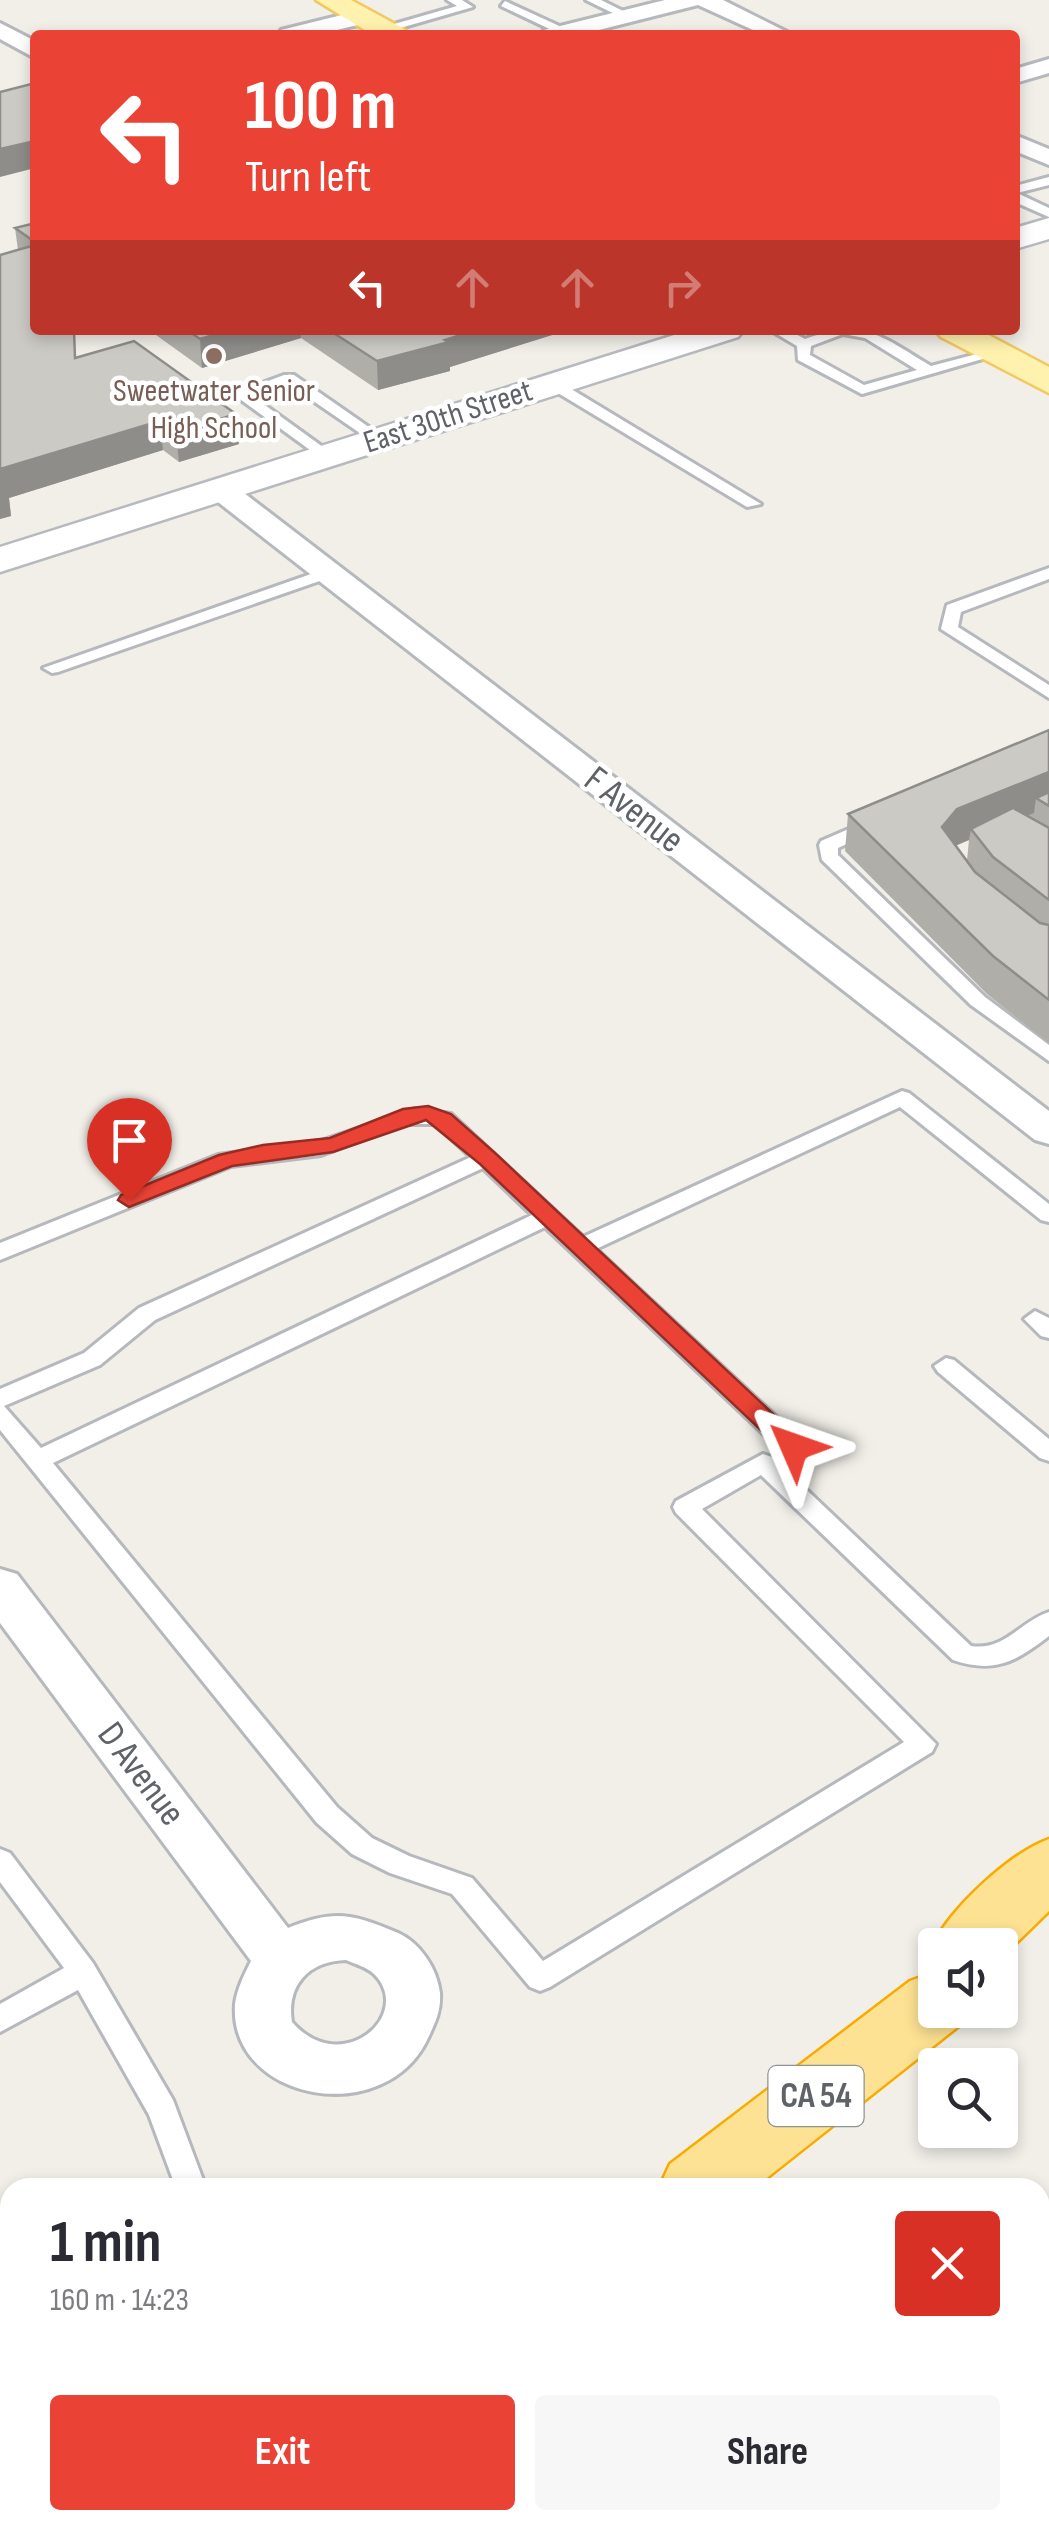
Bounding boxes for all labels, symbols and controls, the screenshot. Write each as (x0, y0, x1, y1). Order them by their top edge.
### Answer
text: 100 m (245, 65, 396, 149)
icon: left (80, 70, 210, 200)
text: Turn left (245, 150, 371, 205)
icon: left (340, 260, 395, 315)
icon: ahead (445, 260, 500, 315)
icon: ahead (550, 260, 605, 315)
icon: right (655, 260, 710, 315)
marker: Sweetwater Senior High School (203, 345, 225, 367)
street label: East 30th Street (359, 371, 537, 463)
place label: Sweetwater Senior High School (113, 372, 315, 448)
street label: F Avenue (575, 757, 693, 863)
pin (87, 1098, 172, 1201)
icon: arrive (102, 1113, 157, 1168)
position arrow (742, 1395, 846, 1499)
street label: D Avenue (88, 1713, 194, 1835)
map controls (918, 1928, 1018, 2148)
button: sound (918, 1928, 1018, 2028)
button: search (918, 2048, 1018, 2148)
road number: CA 54 (768, 2066, 864, 2126)
text: 1 min (50, 2207, 162, 2279)
button: close (895, 2211, 1000, 2316)
text: 160 m · 14:23 (50, 2281, 189, 2320)
button: Exit (50, 2395, 515, 2510)
button: Share (535, 2395, 1000, 2510)

